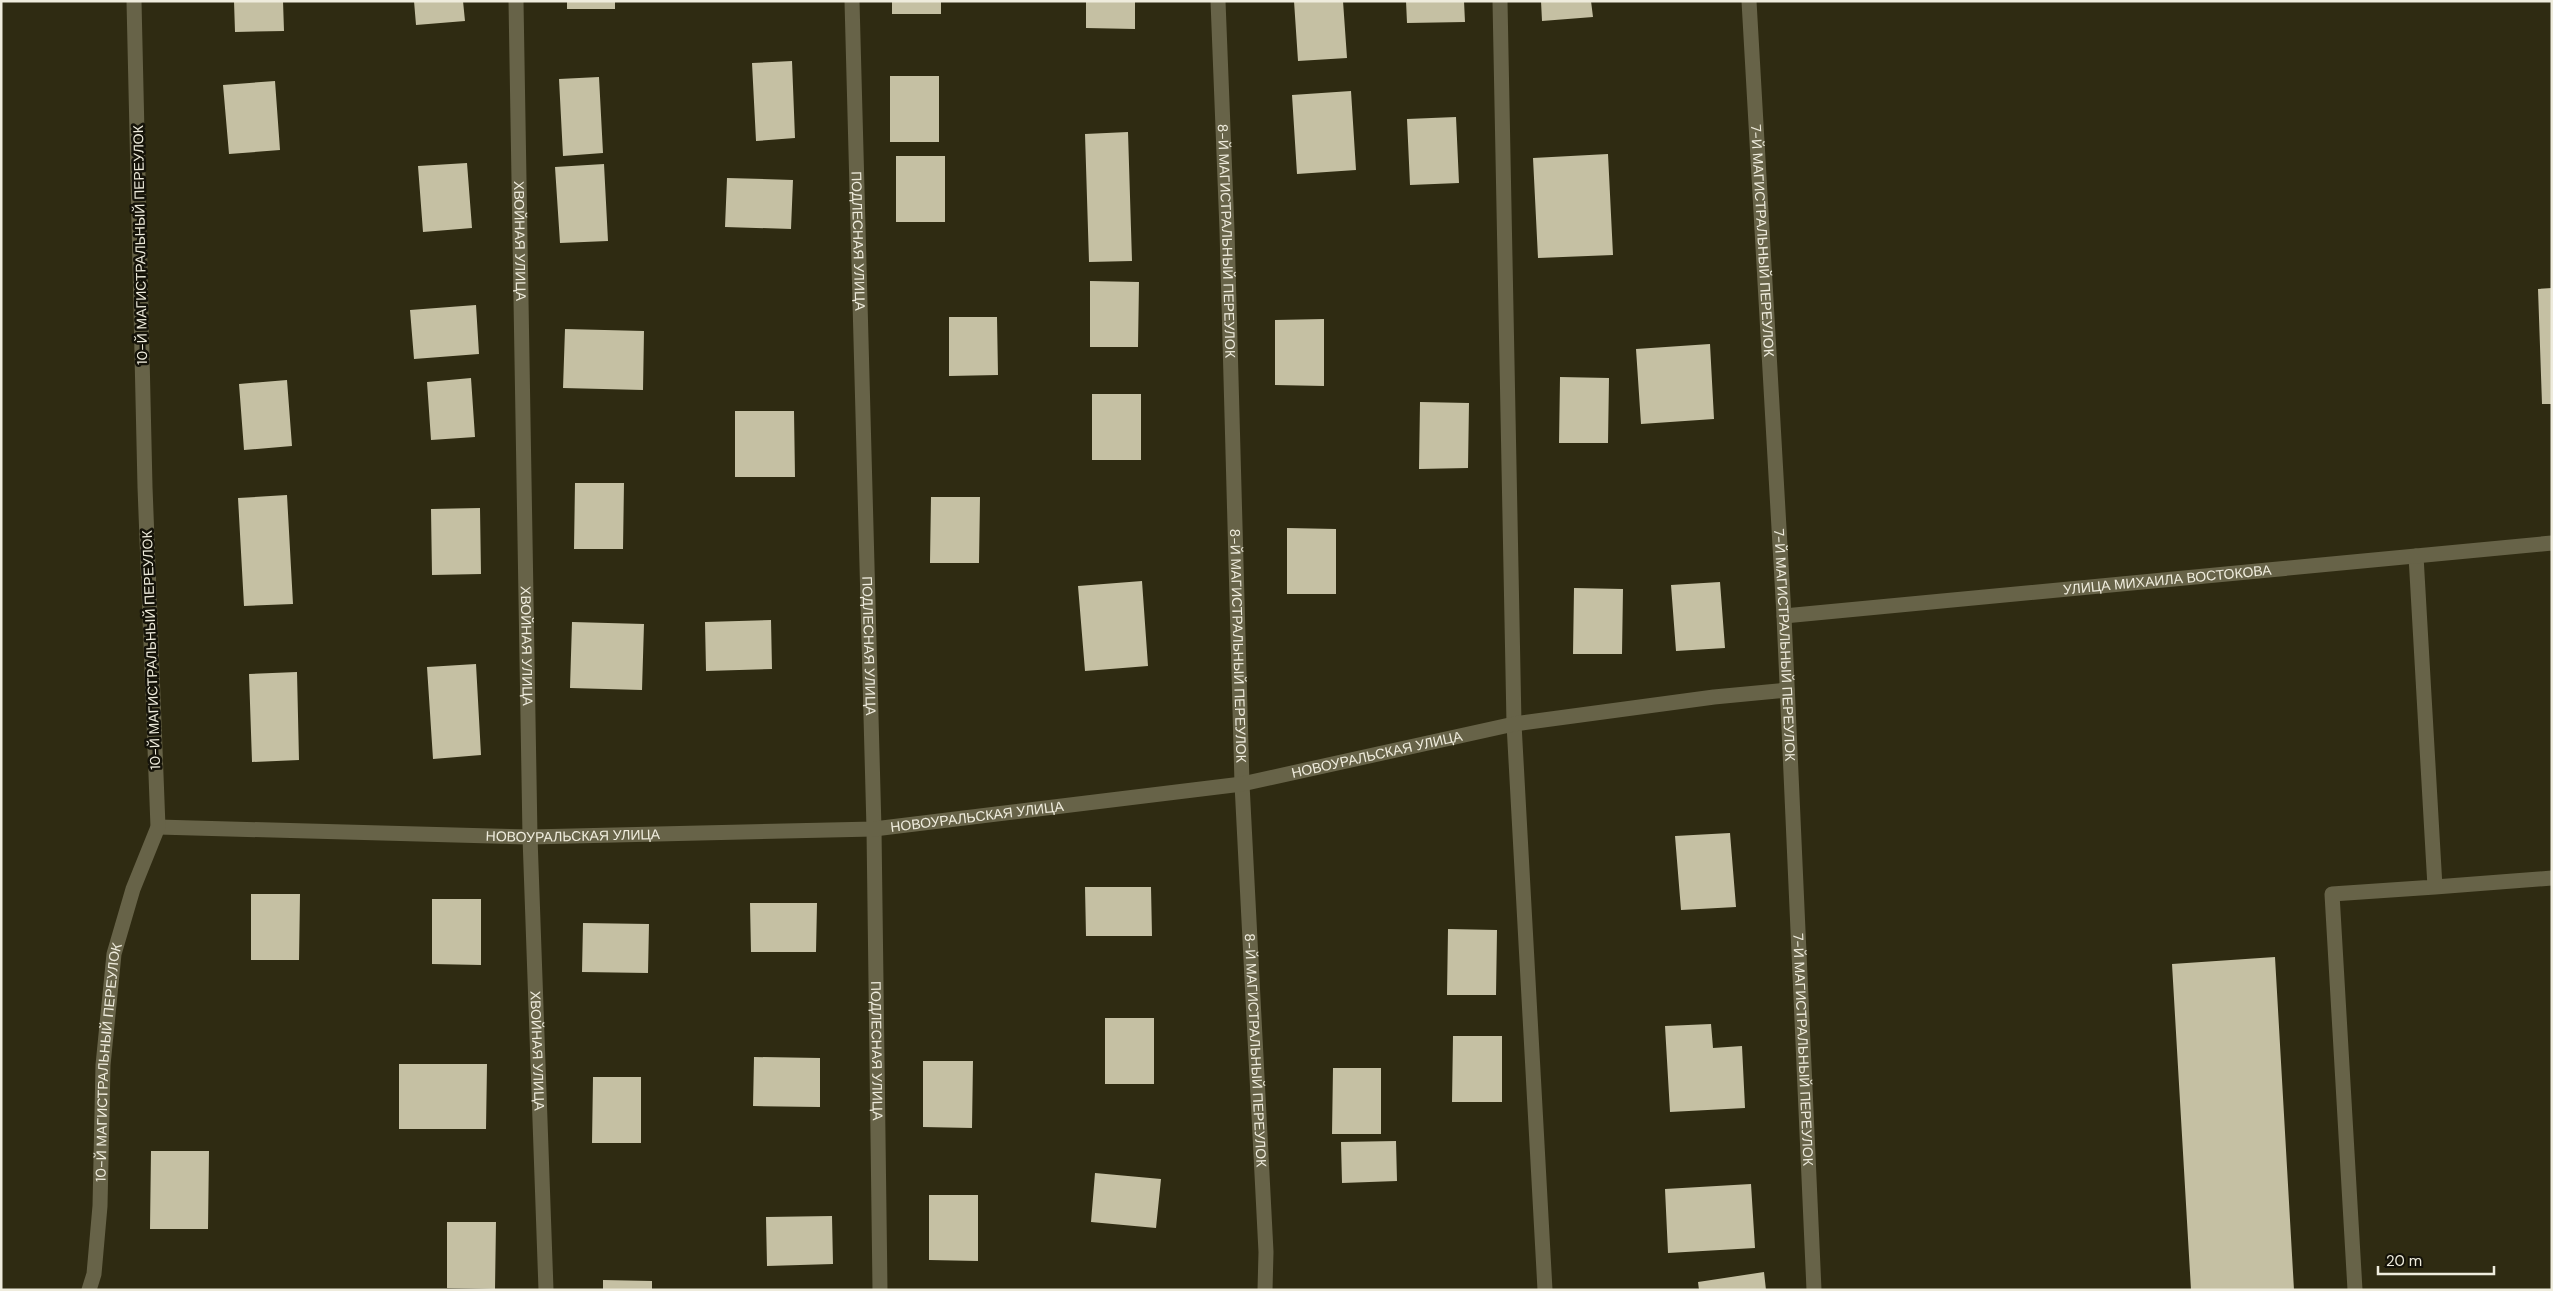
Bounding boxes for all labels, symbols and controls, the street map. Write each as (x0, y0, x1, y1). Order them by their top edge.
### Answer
street label: 8-Й МАГИСТРАЛЬНЫЙ ПЕРЕУЛОК (1214, 123, 1239, 359)
street label: 10-Й МАГИСТРАЛЬНЫЙ ПЕРЕУЛОК (129, 124, 151, 365)
street label: 7-Й МАГИСТРАЛЬНЫЙ ПЕРЕУЛОК (1747, 124, 1778, 358)
street label: ПОДЛЕСНАЯ УЛИЦА (848, 171, 869, 312)
street label: ХВОЙНАЯ УЛИЦА (510, 181, 530, 302)
street label: 8-Й МАГИСТРАЛЬНЫЙ ПЕРЕУЛОК (1226, 528, 1250, 764)
street label: 7-Й МАГИСТРАЛЬНЫЙ ПЕРЕУЛОК (1770, 528, 1799, 763)
street label: 10-Й МАГИСТРАЛЬНЫЙ ПЕРЕУЛОК (138, 529, 164, 770)
street label: УЛИЦА МИХАИЛА ВОСТОКОВА (2062, 561, 2273, 598)
street label: ПОДЛЕСНАЯ УЛИЦА (858, 576, 880, 716)
street label: ХВОЙНАЯ УЛИЦА (517, 586, 537, 707)
street label: НОВОУРАЛЬСКАЯ УЛИЦА (1290, 727, 1465, 782)
street label: НОВОУРАЛЬСКАЯ УЛИЦА (889, 797, 1065, 836)
street label: НОВОУРАЛЬСКАЯ УЛИЦА (485, 825, 661, 846)
street label: 8-Й МАГИСТРАЛЬНЫЙ ПЕРЕУЛОК (1241, 933, 1271, 1169)
street label: 7-Й МАГИСТРАЛЬНЫЙ ПЕРЕУЛОК (1789, 933, 1818, 1167)
street label: 10-Й МАГИСТРАЛЬНЫЙ ПЕРЕУЛОК (92, 940, 126, 1182)
street label: ПОДЛЕСНАЯ УЛИЦА (867, 981, 887, 1121)
street label: ХВОЙНАЯ УЛИЦА (526, 991, 549, 1112)
scale bar (2378, 1244, 2494, 1276)
text: 20 m (2386, 1251, 2422, 1271)

